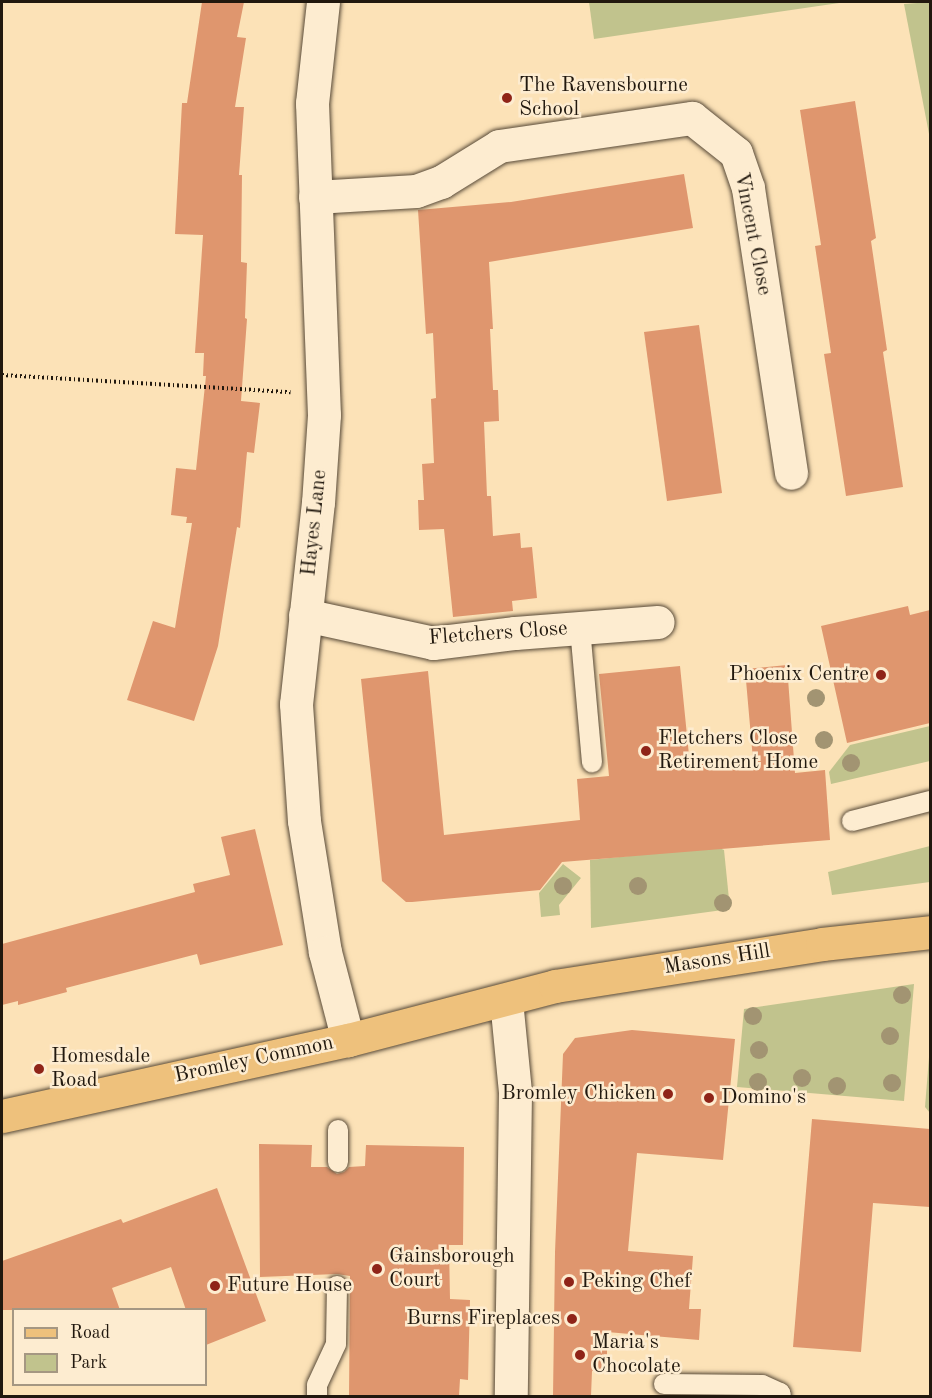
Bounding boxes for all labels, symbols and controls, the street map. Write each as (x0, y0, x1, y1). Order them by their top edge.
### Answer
place label: The Ravensbourne School (519, 73, 688, 123)
marker: The Ravensbourne School (500, 91, 514, 105)
street label: Vincent Close (728, 170, 776, 298)
street label: Hayes Lane (297, 469, 333, 577)
street label: Fletchers Close (427, 617, 569, 651)
place label: Phoenix Centre (729, 662, 869, 688)
marker: Phoenix Centre (874, 668, 888, 682)
place label: Fletchers Close Retirement Home (658, 726, 818, 776)
marker: Fletchers Close Retirement Home (639, 744, 653, 758)
street label: Masons Hill (662, 939, 772, 981)
street label: Bromley Common (172, 1031, 336, 1089)
place label: Homesdale Road (51, 1044, 150, 1094)
marker: Homesdale Road (32, 1062, 46, 1076)
place label: Bromley Chicken (501, 1081, 656, 1107)
place label: Domino's (721, 1085, 806, 1111)
marker: Bromley Chicken (661, 1087, 675, 1101)
marker: Domino's (702, 1091, 716, 1105)
place label: Gainsborough Court (389, 1244, 515, 1294)
marker: Gainsborough Court (370, 1262, 384, 1276)
place label: Peking Chef (581, 1269, 691, 1295)
place label: Future House (227, 1273, 352, 1299)
marker: Peking Chef (562, 1275, 576, 1289)
marker: Future House (208, 1279, 222, 1293)
place label: Burns Fireplaces (406, 1306, 560, 1332)
legend (12, 1308, 207, 1386)
marker: Burns Fireplaces (565, 1312, 579, 1326)
text: Road (70, 1324, 110, 1342)
place label: Maria's Chocolate (592, 1330, 681, 1380)
marker: Maria's Chocolate (573, 1348, 587, 1362)
text: Park (70, 1354, 107, 1372)

